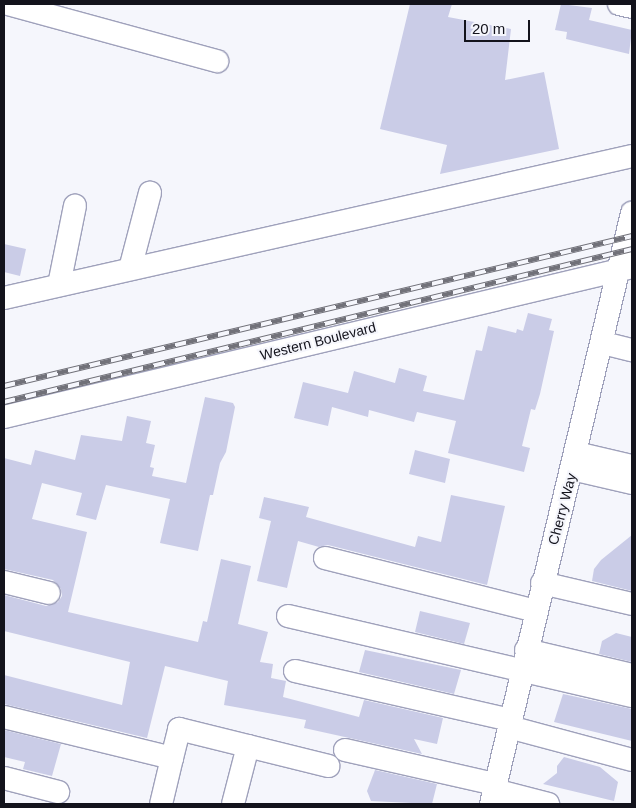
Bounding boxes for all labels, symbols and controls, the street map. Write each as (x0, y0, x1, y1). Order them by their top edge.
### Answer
scale bar (466, 10, 532, 42)
text: 20 m (472, 20, 505, 37)
street label: Western Boulevard (258, 318, 378, 364)
street label: Cherry Way (544, 471, 580, 547)

